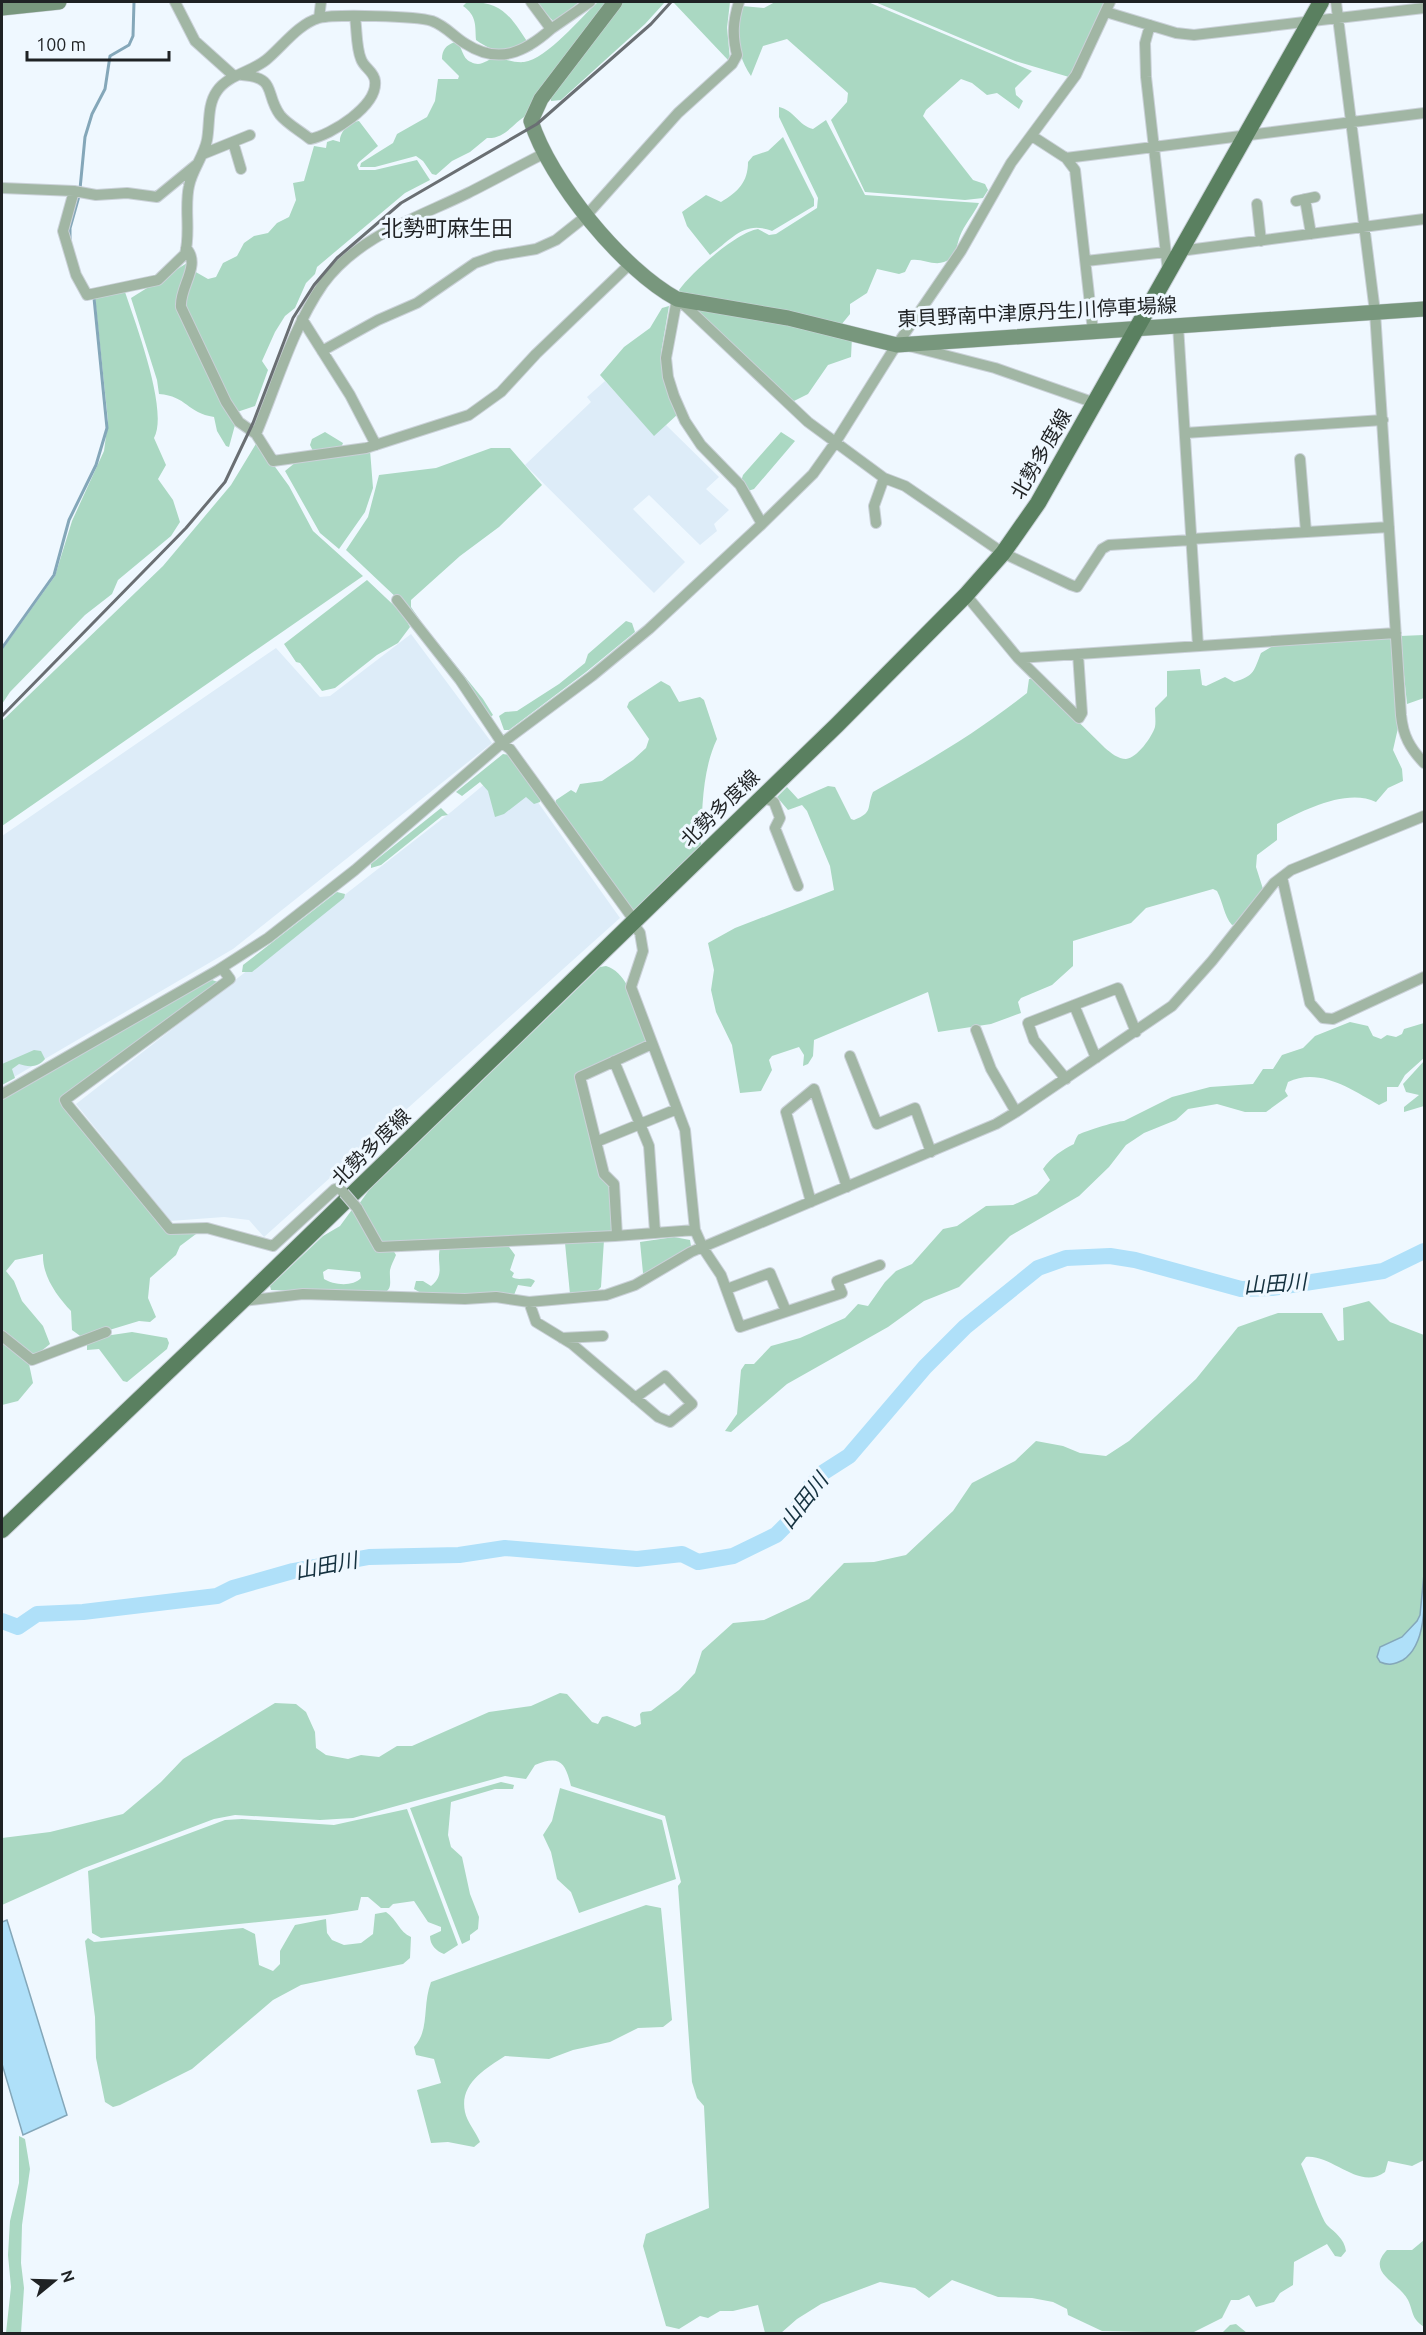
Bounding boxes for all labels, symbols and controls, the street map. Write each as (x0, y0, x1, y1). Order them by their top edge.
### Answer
scale bar (27, 24, 170, 62)
text: 100 m (36, 34, 86, 54)
district label: 北勢町麻生田 (381, 215, 513, 240)
street label: 東貝野南中津原丹生川停車場線 (897, 293, 1177, 330)
street label: 北勢多度線 (1006, 405, 1076, 503)
street label: 北勢多度線 (676, 765, 764, 851)
street label: 北勢多度線 (327, 1104, 415, 1190)
water label: 山田川 (1243, 1269, 1309, 1297)
water label: 山田川 (774, 1467, 833, 1533)
water label: 山田川 (293, 1547, 361, 1583)
north arrow (24, 2251, 84, 2311)
text: N (58, 2268, 79, 2285)

